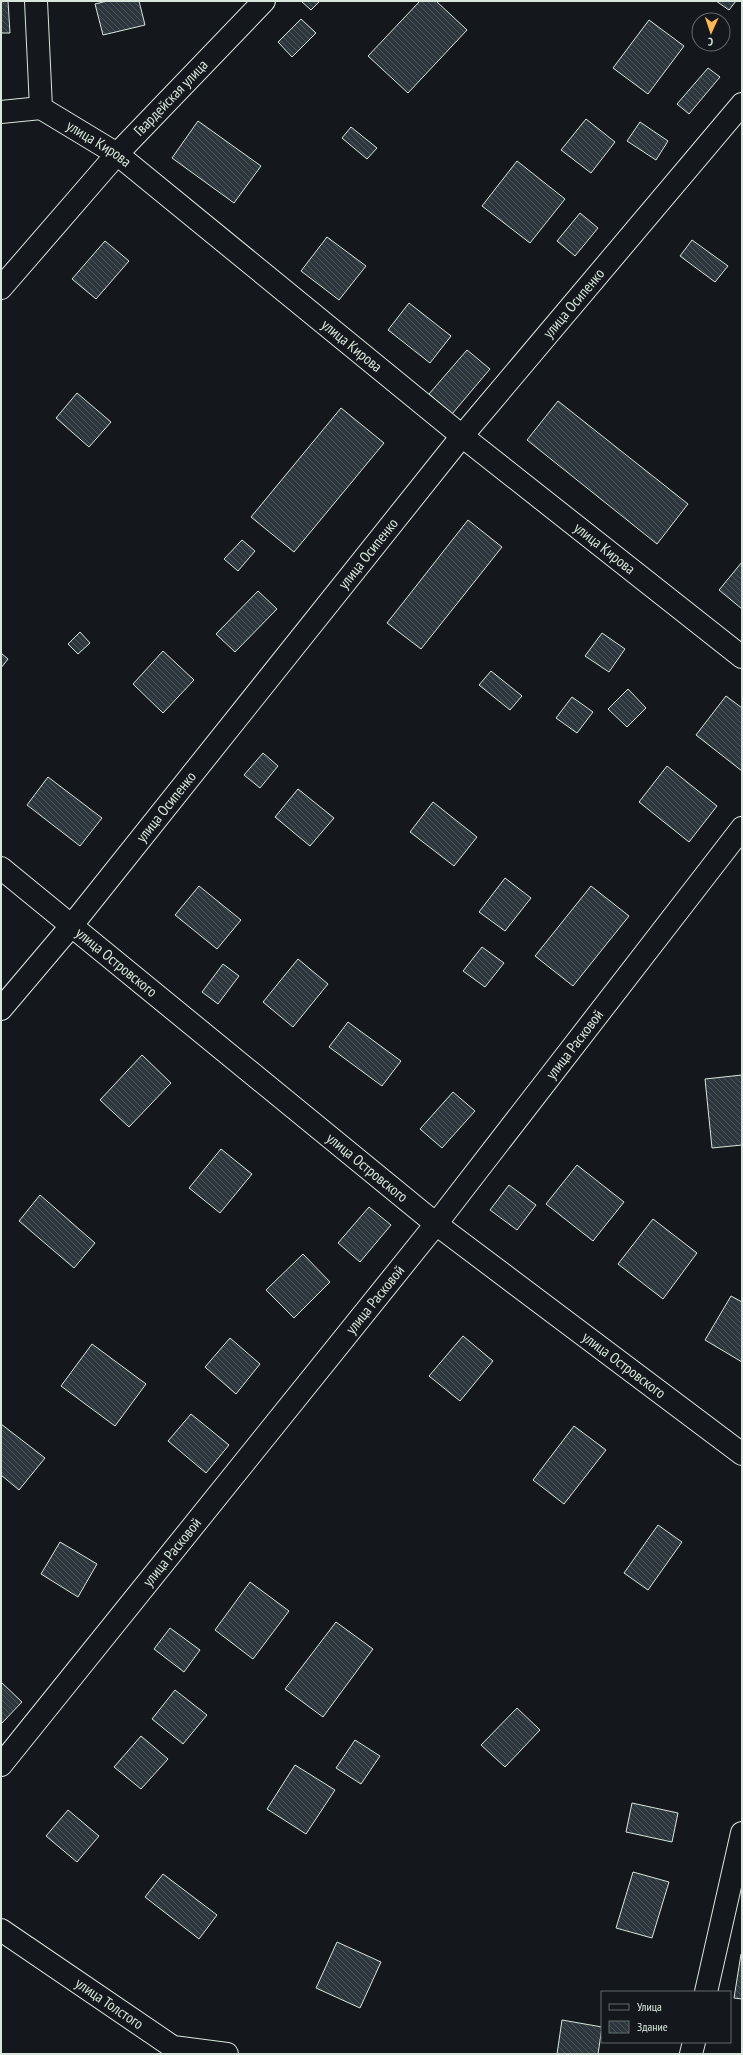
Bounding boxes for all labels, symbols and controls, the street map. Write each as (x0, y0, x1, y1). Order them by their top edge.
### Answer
north arrow (691, 12, 731, 52)
text: С (708, 35, 713, 49)
street label: Гвардейская улица (129, 55, 212, 140)
street label: улица Кирова (63, 116, 135, 171)
street label: улица Осипенко (539, 264, 608, 342)
street label: улица Кирова (318, 315, 386, 376)
street label: улица Осипенко (334, 514, 402, 593)
street label: улица Кирова (570, 518, 639, 578)
street label: улица Осипенко (132, 767, 200, 846)
street label: улица Островского (72, 923, 161, 1001)
street label: улица Расковой (541, 1006, 607, 1083)
street label: улица Островского (323, 1128, 412, 1206)
street label: улица Расковой (341, 1261, 408, 1338)
street label: улица Островского (579, 1327, 670, 1402)
street label: улица Расковой (138, 1514, 205, 1590)
street label: улица Толстого (72, 1973, 147, 2033)
legend (601, 1991, 731, 2043)
text: Улица (637, 1999, 662, 2014)
text: Здание (637, 2019, 668, 2034)

